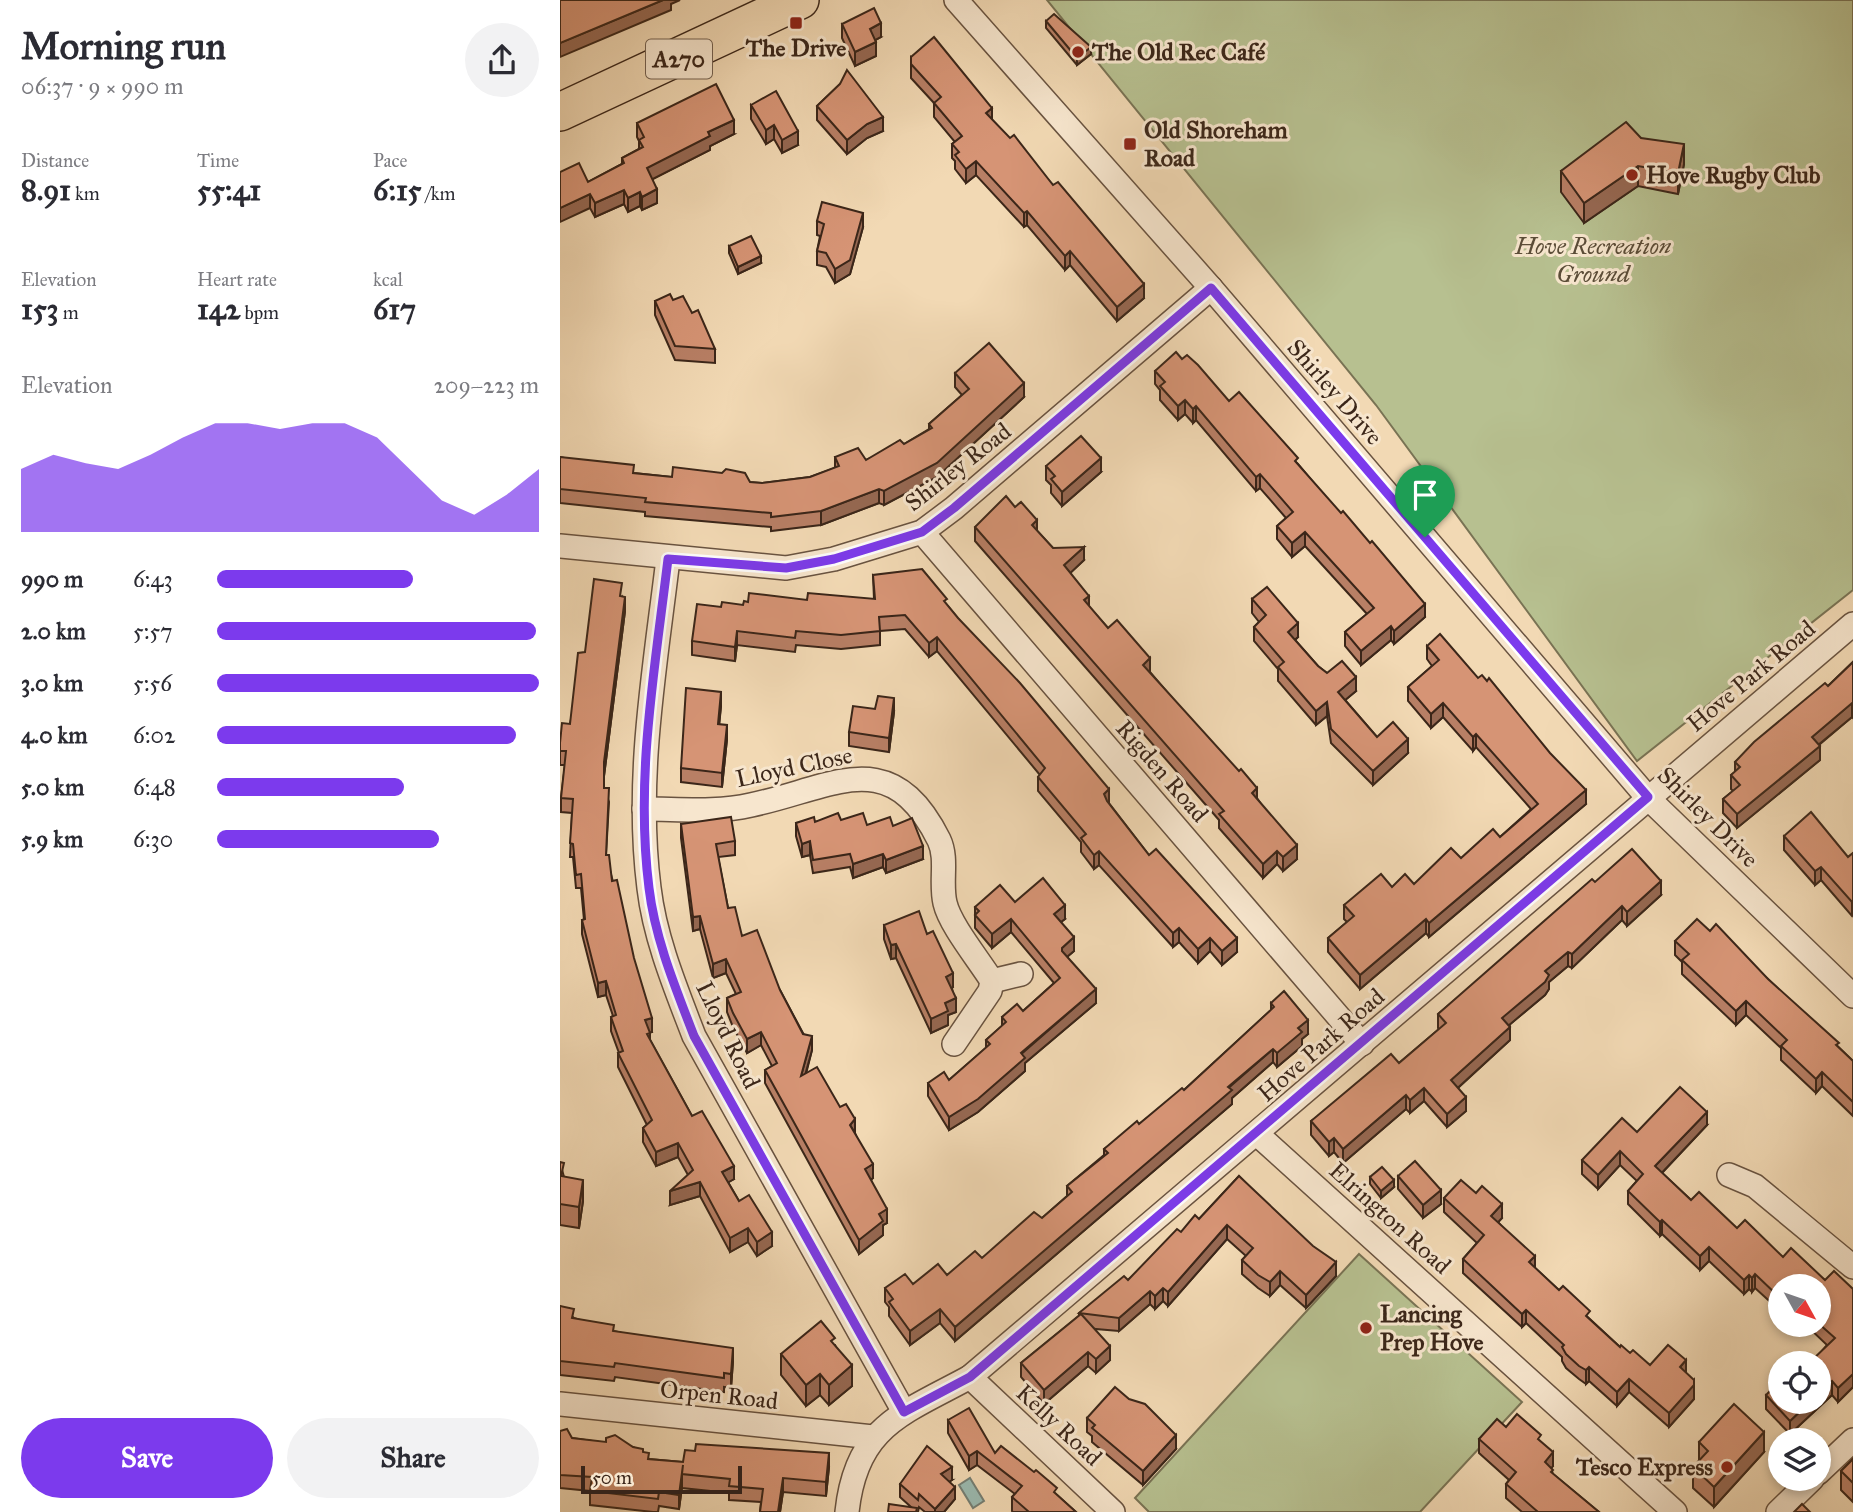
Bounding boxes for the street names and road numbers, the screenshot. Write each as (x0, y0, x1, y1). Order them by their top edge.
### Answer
road number: A270 (646, 40, 712, 78)
street label: Shirley Drive (1281, 333, 1389, 451)
street label: Shirley Road (899, 416, 1017, 518)
street label: Hove Park Road (1681, 614, 1821, 738)
street label: Rigden Road (1109, 714, 1215, 828)
street label: Lloyd Close (733, 740, 855, 794)
street label: Shirley Drive (1651, 760, 1765, 874)
street label: Lloyd Road (689, 976, 767, 1094)
street label: Hove Park Road (1251, 982, 1391, 1108)
street label: Elrington Road (1323, 1155, 1457, 1281)
street label: Orpen Road (658, 1374, 780, 1416)
street label: Kelly Road (1010, 1378, 1108, 1472)

